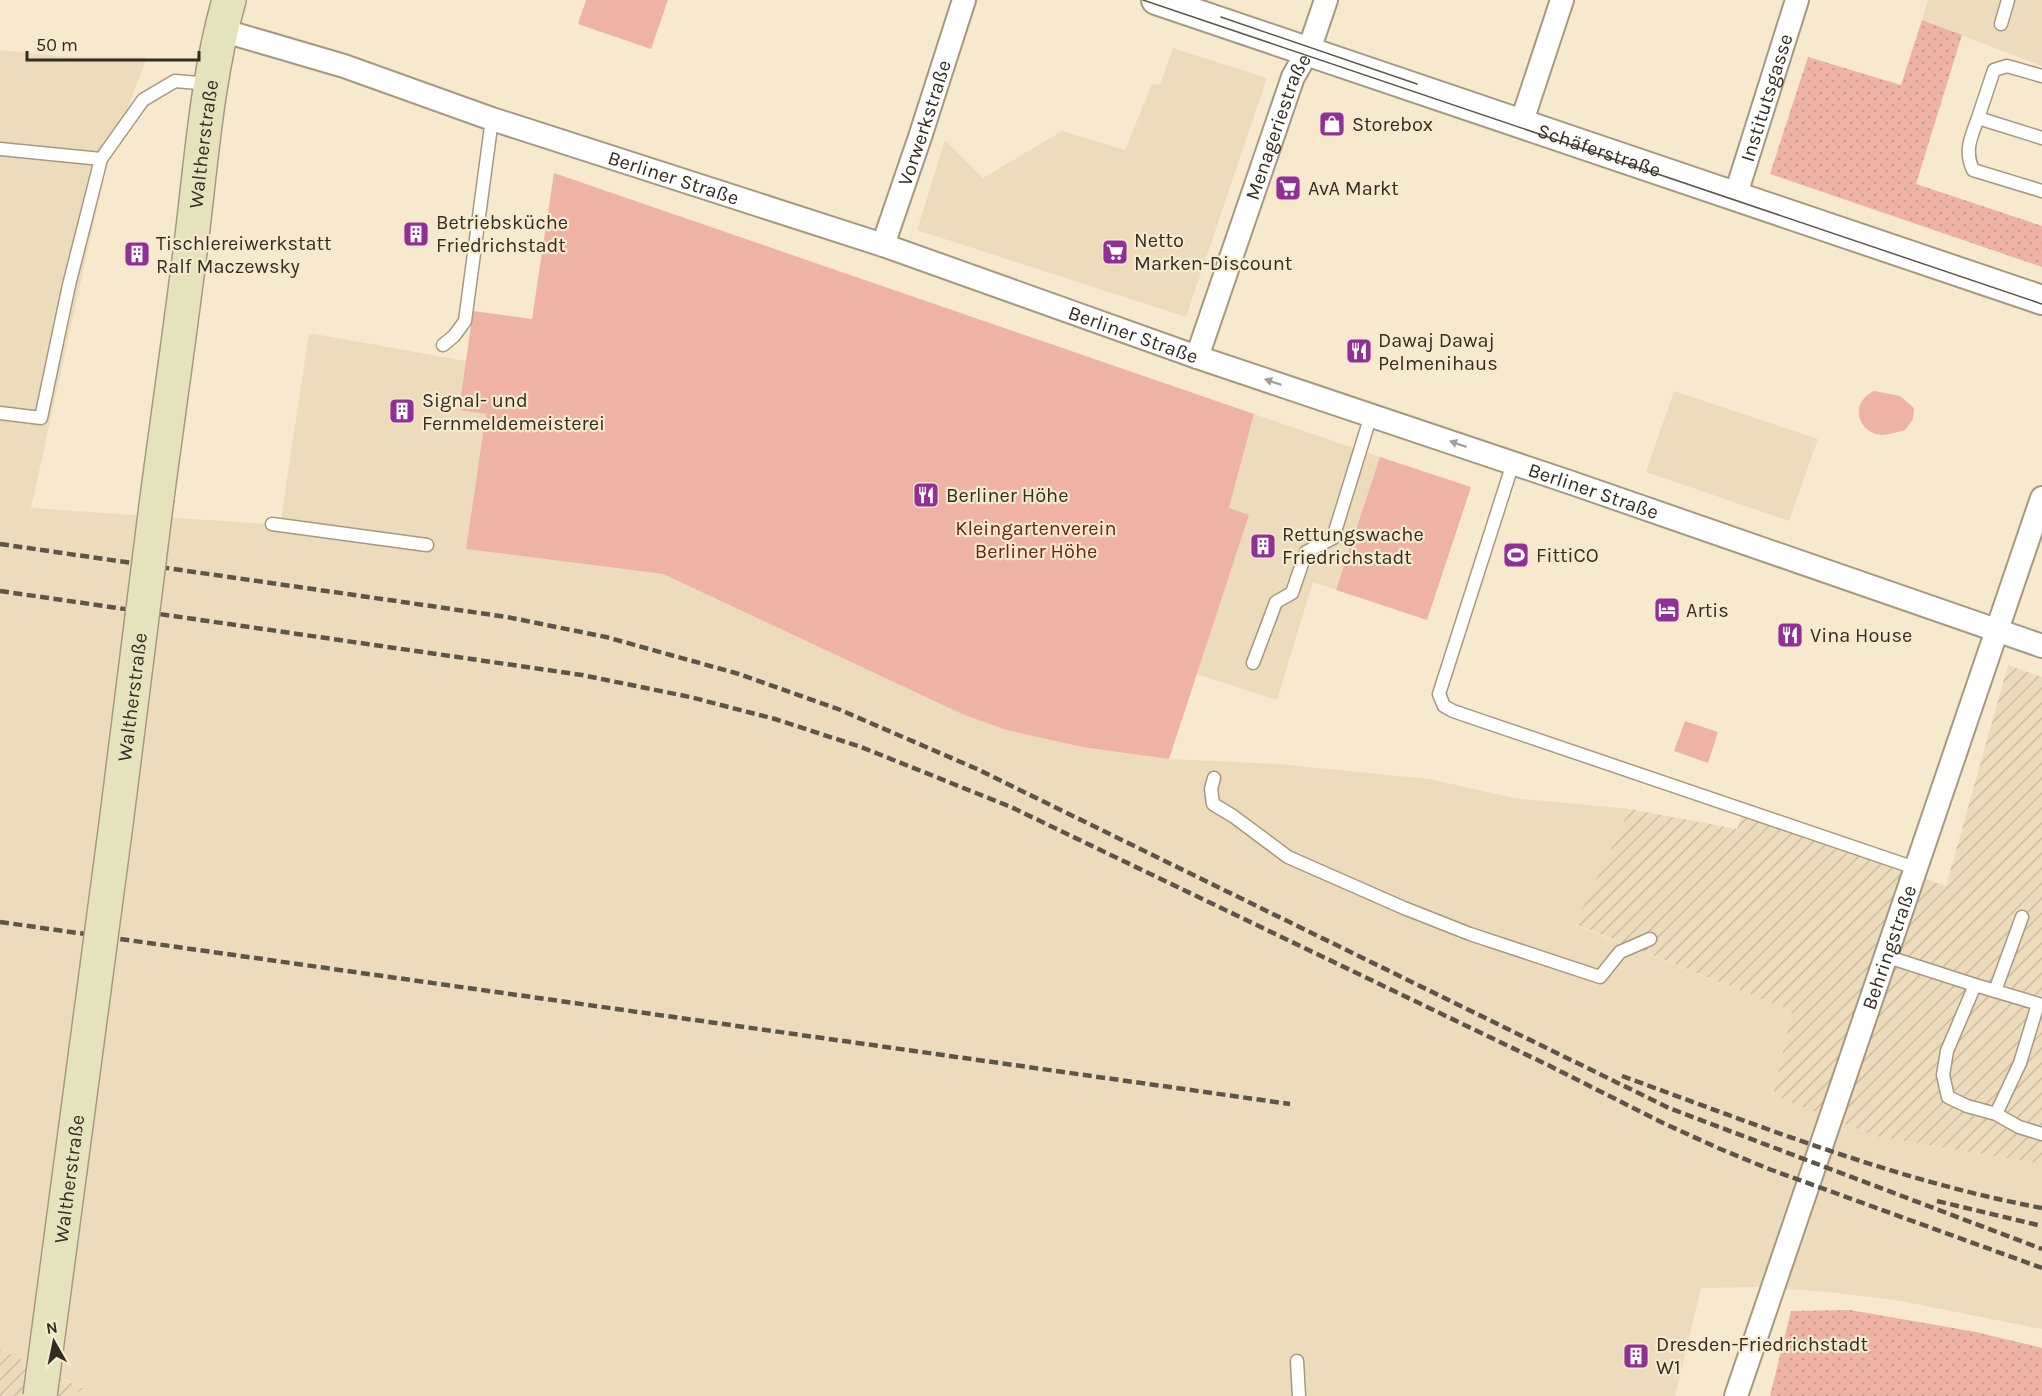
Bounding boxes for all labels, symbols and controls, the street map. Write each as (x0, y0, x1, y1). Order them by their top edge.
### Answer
scale bar (27, 24, 200, 62)
street label: Institutsgasse (1735, 31, 1797, 165)
text: 50 m (36, 34, 78, 56)
street label: Menageriestraße (1240, 49, 1315, 203)
street label: Vorwerkstraße (893, 57, 956, 189)
street label: Waltherstraße (184, 78, 223, 210)
shop icon: Storebox (1317, 109, 1347, 139)
place label: Storebox (1352, 113, 1433, 136)
street label: Schäferstraße (1535, 119, 1664, 182)
street label: Berliner Straße (605, 146, 742, 209)
supermarket icon: AvA Markt (1273, 173, 1303, 203)
place label: AvA Markt (1308, 177, 1399, 200)
place label: Betriebsküche Friedrichstadt (436, 211, 568, 257)
building icon: Betriebsküche Friedrichstadt (401, 219, 431, 249)
place label: Netto Marken-Discount (1134, 229, 1293, 275)
place label: Tischlereiwerkstatt Ralf Maczewsky (156, 232, 332, 278)
supermarket icon: Netto Marken-Discount (1100, 237, 1130, 267)
building icon: Tischlereiwerkstatt Ralf Maczewsky (122, 239, 152, 269)
street label: Berliner Straße (1065, 301, 1201, 368)
place label: Dawaj Dawaj Pelmenihaus (1378, 329, 1498, 375)
restaurant icon: Dawaj Dawaj Pelmenihaus (1344, 336, 1374, 366)
one-way arrow (1264, 377, 1282, 387)
place label: Signal- und Fernmeldemeisterei (422, 389, 605, 435)
building icon: Signal- und Fernmeldemeisterei (387, 396, 417, 426)
one-way arrow (1449, 439, 1467, 449)
street label: Berliner Straße (1525, 458, 1662, 524)
restaurant icon: Berliner Höhe (911, 480, 941, 510)
place label: Berliner Höhe (946, 484, 1068, 507)
park label: Kleingartenverein Berliner Höhe (955, 517, 1117, 563)
place label: Rettungswache Friedrichstadt (1282, 523, 1424, 569)
building icon: Rettungswache Friedrichstadt (1248, 531, 1278, 561)
sports icon: FittiCO (1501, 540, 1531, 570)
place label: FittiCO (1536, 544, 1599, 567)
hotel icon: Artis (1652, 595, 1682, 625)
place label: Artis (1686, 599, 1729, 622)
restaurant icon: Vina House (1775, 620, 1805, 650)
place label: Vina House (1810, 624, 1912, 647)
street label: Waltherstraße (112, 631, 151, 763)
street label: Behringstraße (1857, 882, 1921, 1013)
street label: Waltherstraße (49, 1113, 89, 1245)
north arrow (24, 1312, 84, 1372)
text: N (45, 1317, 59, 1338)
place label: Dresden-Friedrichstadt W1 (1656, 1333, 1869, 1379)
building icon: Dresden-Friedrichstadt W1 (1621, 1341, 1651, 1371)

